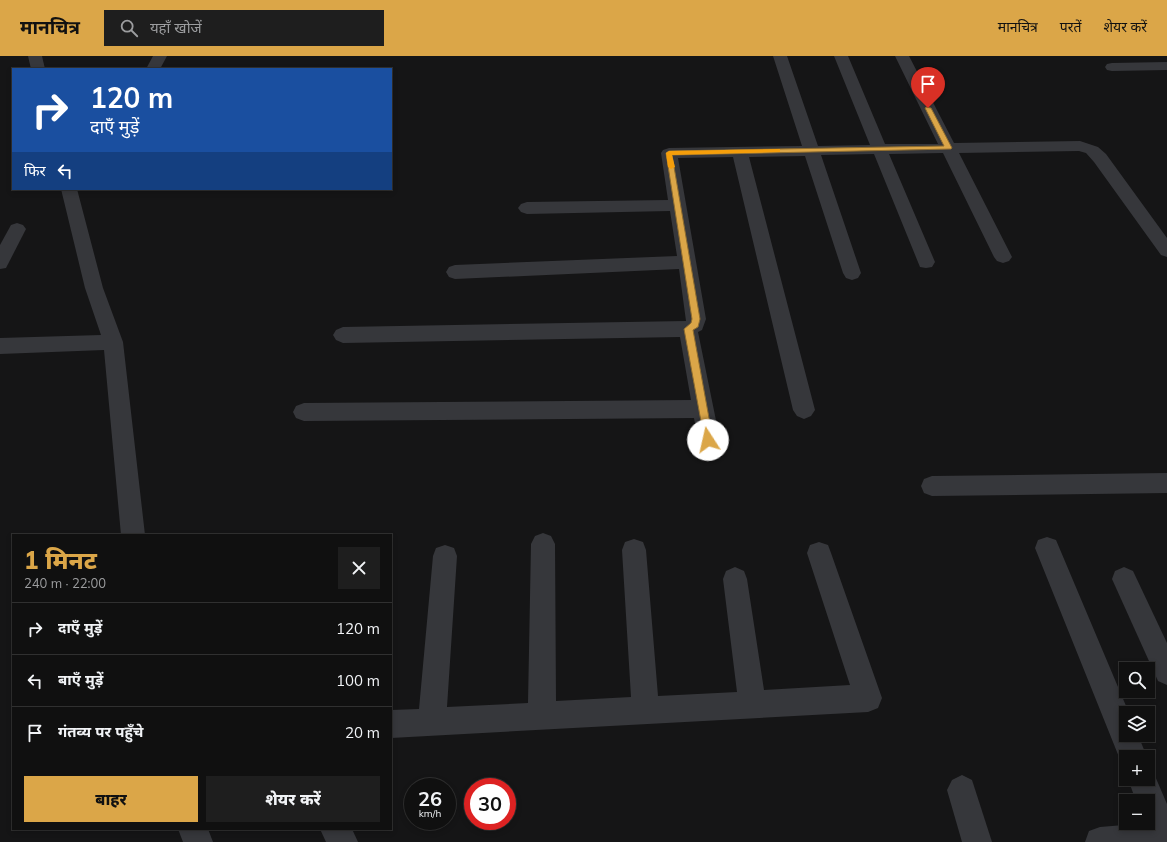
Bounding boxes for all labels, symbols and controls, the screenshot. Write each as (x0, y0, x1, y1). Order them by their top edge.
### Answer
search box (104, 10, 384, 46)
text: मानचित्र (20, 15, 80, 39)
icon: search (118, 17, 140, 39)
text: यहाँ खोजें (150, 18, 202, 37)
text: मानचित्र (998, 18, 1038, 36)
text: परतें (1060, 18, 1082, 36)
text: शेयर करें (1104, 18, 1147, 36)
pin (911, 67, 945, 108)
icon: arrive (917, 73, 939, 95)
text: 120 m (90, 80, 173, 115)
icon: right (24, 84, 76, 136)
text: दाएँ मुड़ें (90, 115, 139, 138)
icon: left (54, 160, 76, 182)
text: फिर (24, 161, 46, 180)
position arrow (687, 419, 729, 461)
text: 1 मिनट (24, 545, 97, 575)
button: close (338, 547, 380, 589)
text: 240 m · 22:00 (24, 575, 106, 591)
icon: right (24, 618, 46, 640)
text: दाएँ मुड़ें (58, 618, 102, 637)
text: 120 m (336, 619, 380, 638)
map controls (1119, 662, 1155, 830)
button: search (1119, 662, 1155, 698)
icon: left (24, 670, 46, 692)
text: बाएँ मुड़ें (58, 670, 103, 689)
text: 100 m (336, 671, 380, 690)
button: layers (1119, 706, 1155, 742)
icon: arrive (24, 722, 46, 744)
text: गंतव्य पर पहुँचे (58, 722, 143, 741)
text: 20 m (345, 723, 380, 742)
button: + (1119, 750, 1155, 786)
button: बाहर (24, 776, 198, 822)
button: शेयर करें (206, 776, 380, 822)
speed limit sign: 30 (464, 778, 516, 830)
text: 26 (418, 786, 442, 811)
button: − (1119, 794, 1155, 830)
text: km/h (419, 807, 441, 820)

